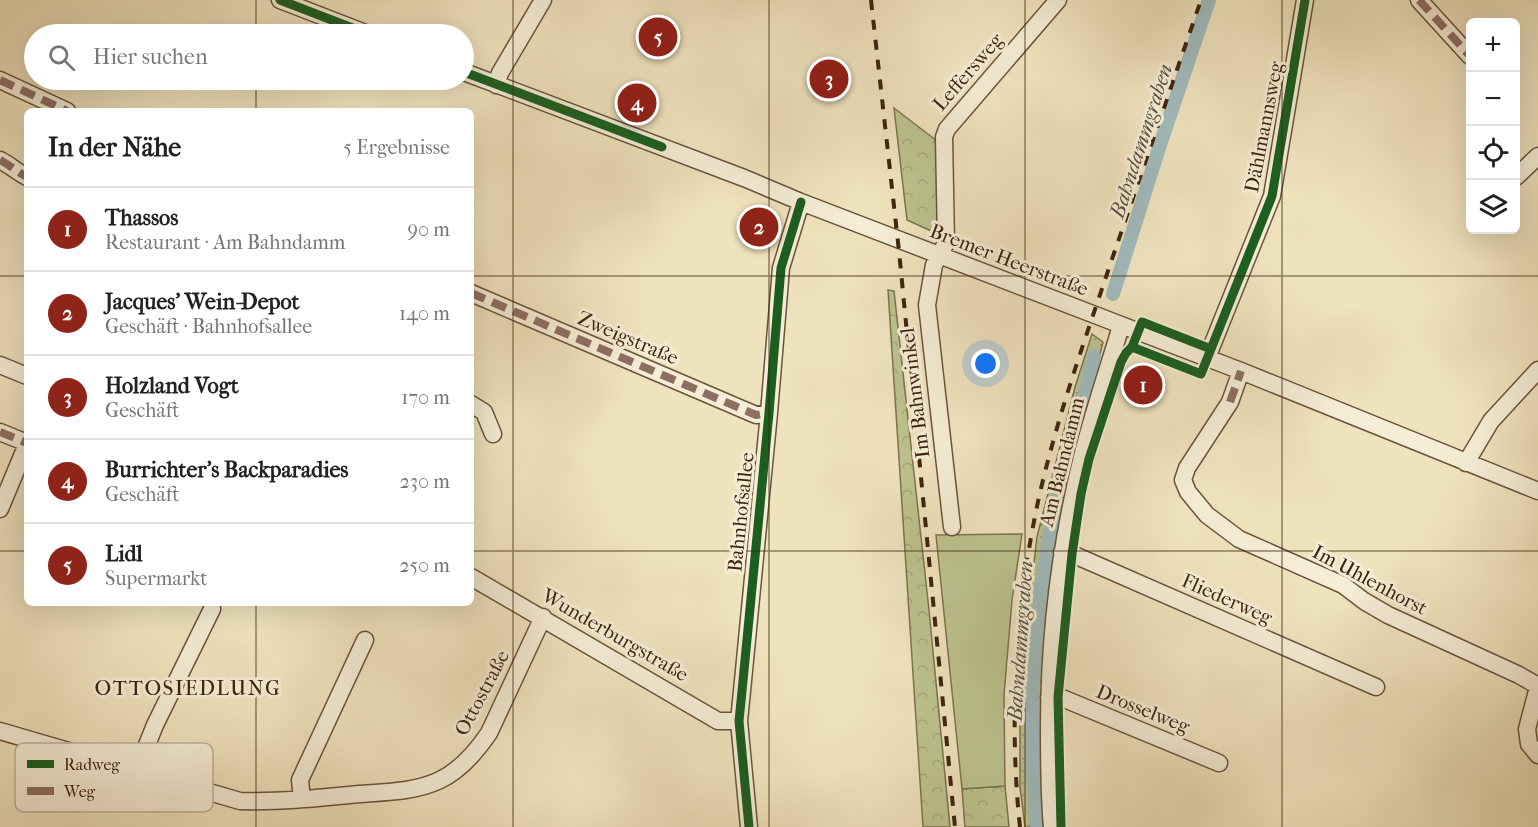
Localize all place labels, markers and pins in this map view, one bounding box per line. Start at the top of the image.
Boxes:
pin: 5 [638,15,678,60]
pin: 3 [810,56,848,101]
pin: 4 [618,80,656,126]
pin: 2 [740,204,778,250]
pin: 1 [1124,362,1162,408]

